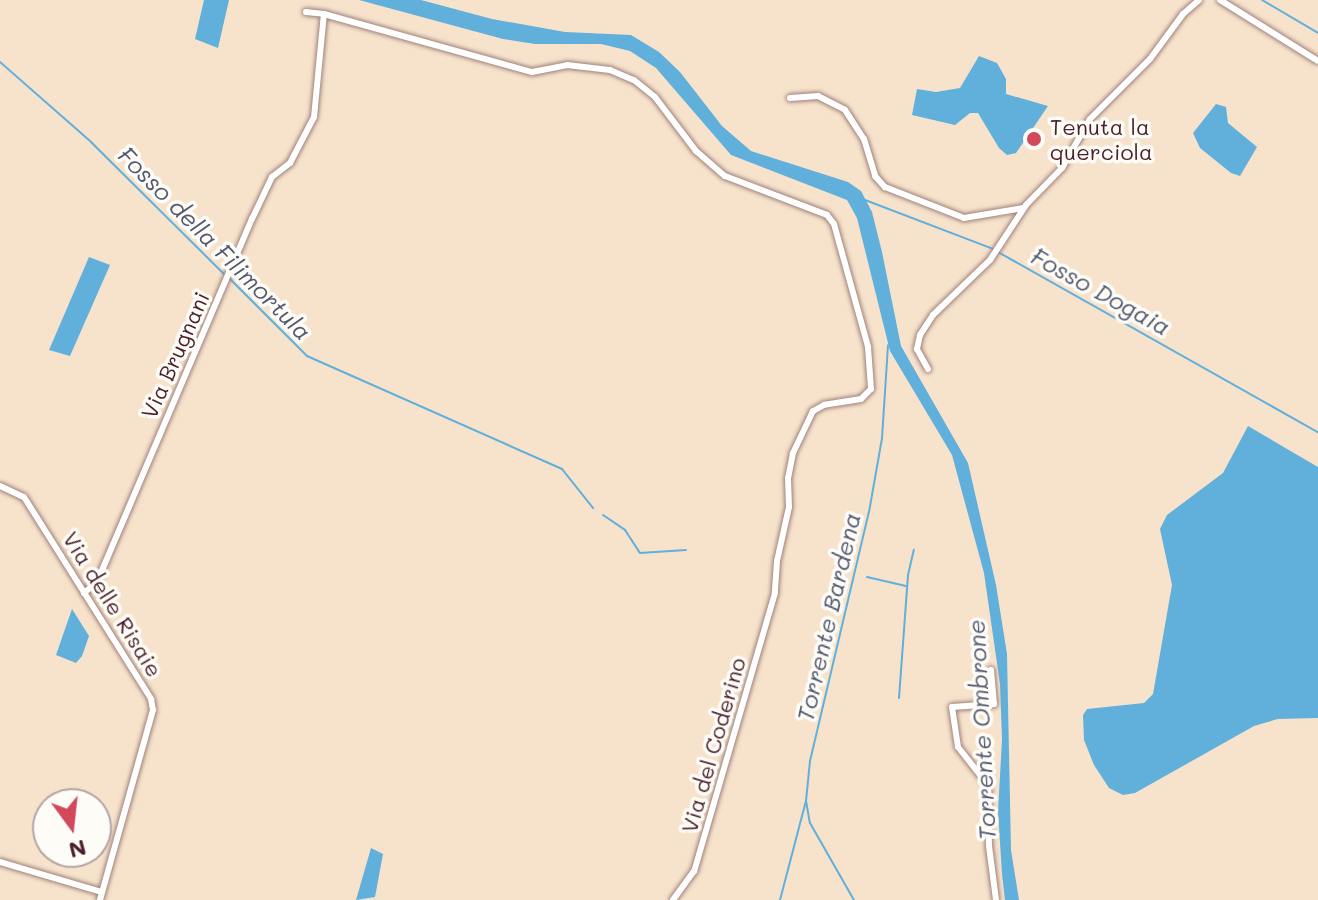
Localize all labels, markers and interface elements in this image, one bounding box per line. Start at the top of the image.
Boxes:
place label: Tenuta la querciola [1050,113,1153,164]
marker: Tenuta la querciola [1025,130,1043,148]
water label: Fosso della Filimortula [112,140,318,346]
water label: Fosso Dogaia [1026,241,1176,341]
street label: Via Brugnani [135,288,215,422]
water label: Torrente Bardena [790,510,866,724]
street label: Via delle Risaie [58,526,168,682]
water label: Torrente Ombrone [961,619,1001,841]
street label: Via del Coderino [675,654,751,836]
north arrow [32,788,112,868]
text: N [66,834,90,866]

